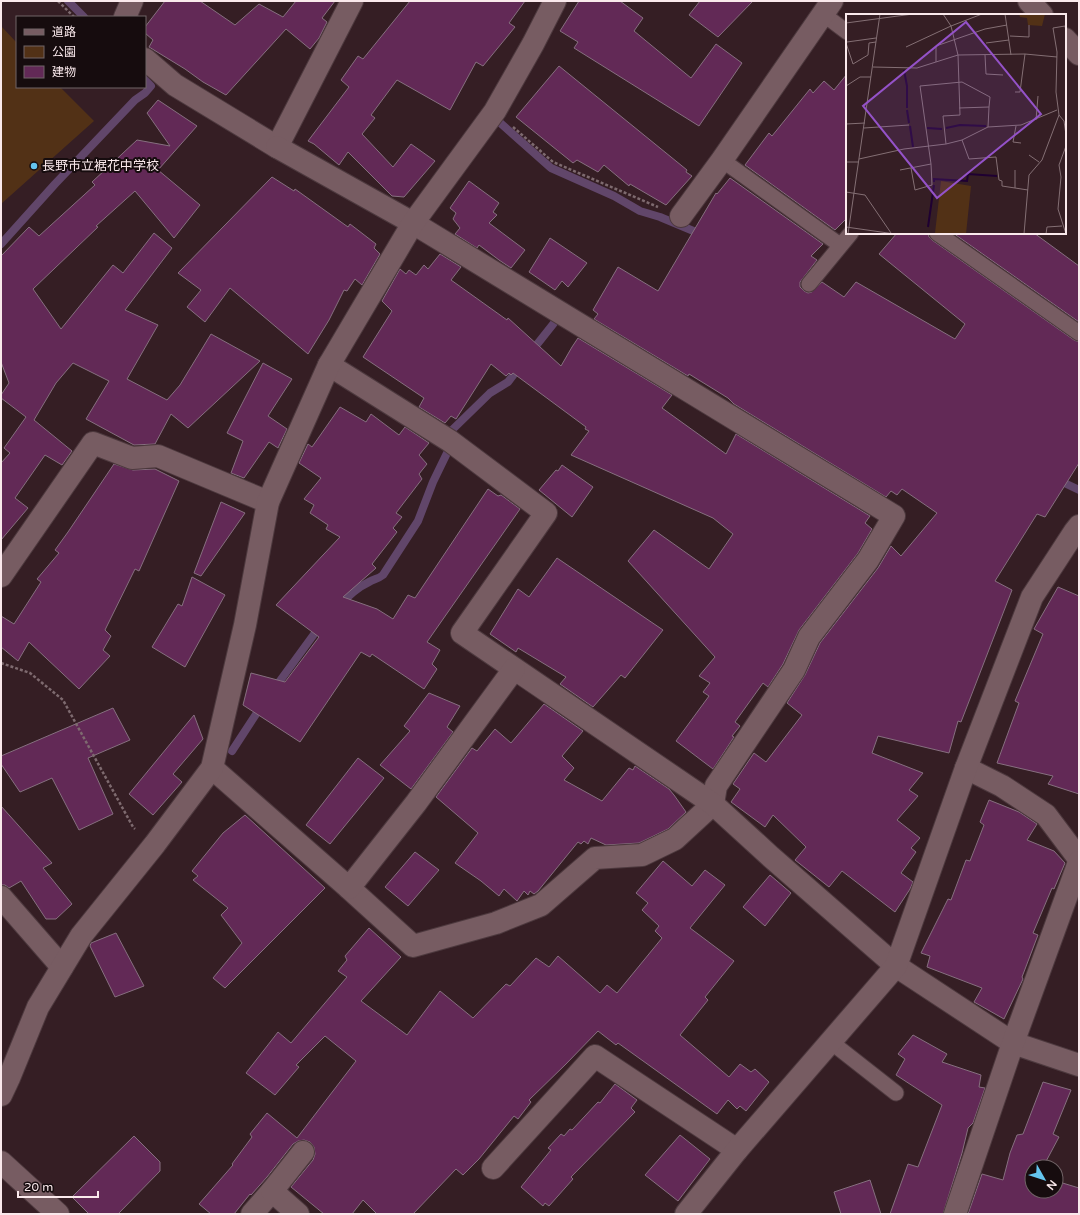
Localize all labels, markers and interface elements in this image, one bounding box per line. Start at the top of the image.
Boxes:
inset map [846,14,1066,234]
legend [16,16,146,88]
text: 道路 [52,25,76,39]
text: 公園 [52,45,76,59]
text: 建物 [52,65,76,79]
place label: 長野市立裾花中学校 [42,158,159,174]
marker: 長野市立裾花中学校 [29,161,39,171]
north arrow [1024,1159,1064,1199]
scale bar [18,1173,98,1199]
text: N [1044,1177,1059,1193]
text: 20 m [24,1180,53,1194]

